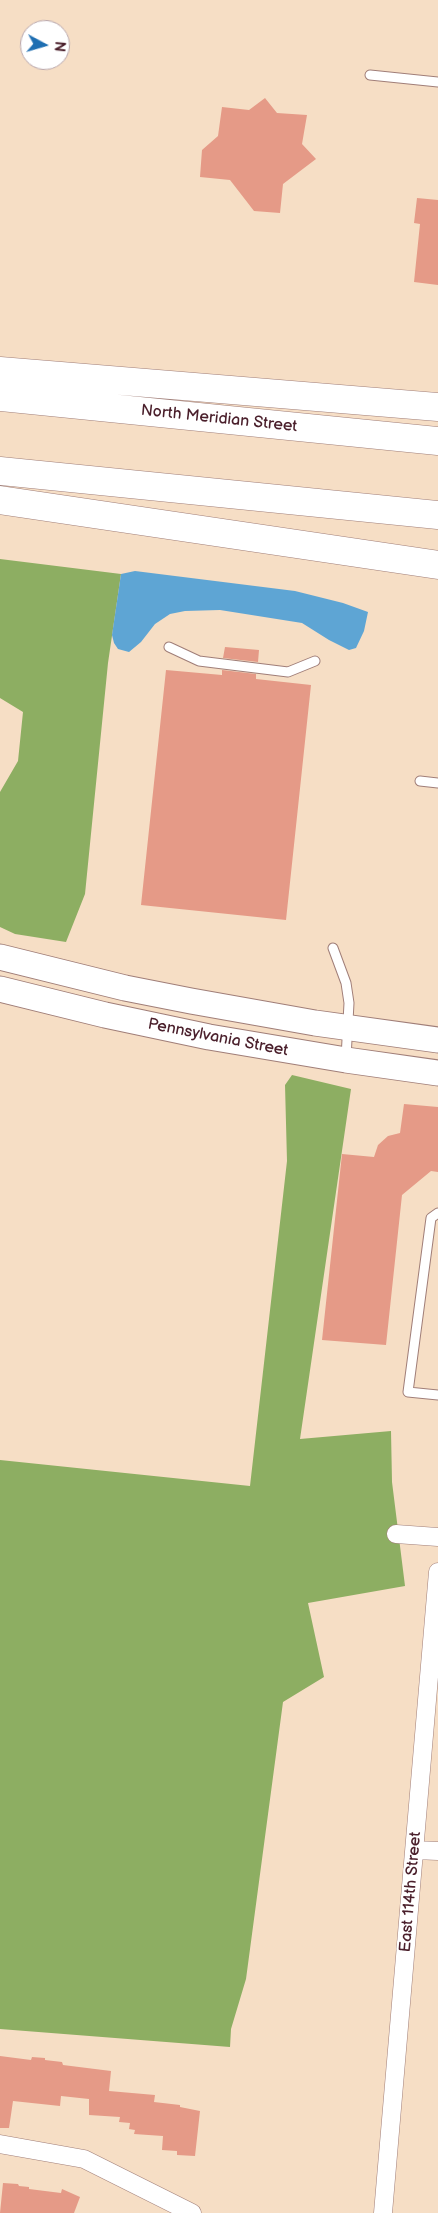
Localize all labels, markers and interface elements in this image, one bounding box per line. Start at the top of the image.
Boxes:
north arrow [20,20,70,70]
text: N [50,40,68,53]
street label: North Meridian Street [140,401,298,437]
street label: Pennsylvania Street [146,1015,290,1061]
street label: East 114th Street [396,1831,426,1953]

